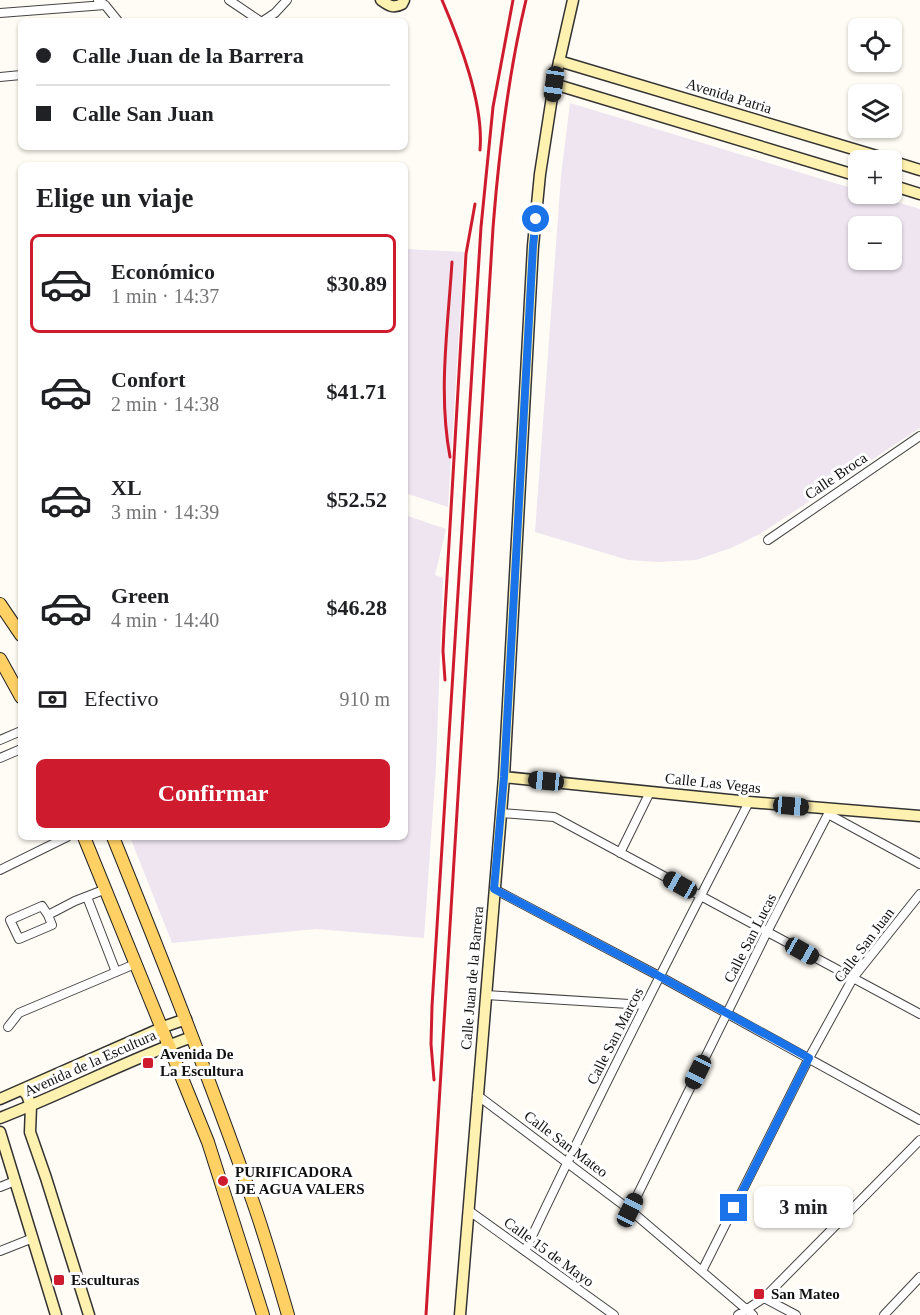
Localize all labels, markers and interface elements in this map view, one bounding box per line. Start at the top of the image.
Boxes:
map controls [848,18,902,270]
button: locate [848,18,902,72]
text: Calle Juan de la Barrera [72,43,304,68]
car [543,65,565,103]
street label: Avenida Patria [684,75,774,117]
button: layers [848,84,902,138]
text: Calle San Juan [72,101,214,126]
button: + [848,150,902,204]
text: Elige un viaje [36,183,194,213]
route start [522,205,549,232]
button: − [848,216,902,270]
icon: car [39,257,93,311]
text: Económico [111,259,215,284]
text: $30.89 [327,271,387,296]
text: 1 min · 14:37 [111,285,219,307]
icon: car [39,365,93,419]
text: Confort [111,367,186,392]
text: $41.71 [327,379,387,404]
text: 2 min · 14:38 [111,393,219,415]
street label: Calle Broca [802,449,870,503]
icon: car [39,473,93,527]
text: XL [111,475,142,500]
text: $52.52 [327,487,387,512]
text: 3 min · 14:39 [111,501,219,523]
icon: car [39,581,93,635]
text: Green [111,583,169,608]
text: $46.28 [327,595,387,620]
text: 4 min · 14:40 [111,609,219,631]
icon: cash [36,683,69,716]
text: Efectivo [84,686,159,711]
text: 910 m [339,688,390,710]
button: Confirmar [36,759,390,828]
car [527,770,565,792]
street label: Calle Las Vegas [664,770,762,796]
car [772,795,810,817]
car [660,868,700,902]
street label: Calle San Lucas [721,891,779,985]
street label: Calle San Juan [831,904,898,985]
street label: Calle Juan de la Barrera [458,905,486,1050]
car [782,934,822,968]
street label: Calle San Marcos [584,985,646,1087]
street label: Avenida de la Escultura [22,1027,159,1099]
place label: Avenida De La Escultura [160,1046,244,1079]
car [682,1052,714,1092]
marker: Avenida De La Escultura [141,1056,155,1070]
street label: Calle San Mateo [521,1108,611,1180]
place label: PURIFICADORA DE AGUA VALERS [235,1164,365,1197]
marker: PURIFICADORA DE AGUA VALERS [216,1174,230,1188]
callout: 3 min [755,1187,854,1229]
car [614,1190,646,1230]
route end [720,1194,747,1221]
text: 3 min [779,1196,828,1218]
street label: Calle 15 de Mayo [501,1214,597,1290]
place label: Esculturas [71,1272,140,1288]
marker: Esculturas [52,1273,66,1287]
place label: San Mateo [771,1286,840,1302]
marker: San Mateo [752,1287,766,1301]

